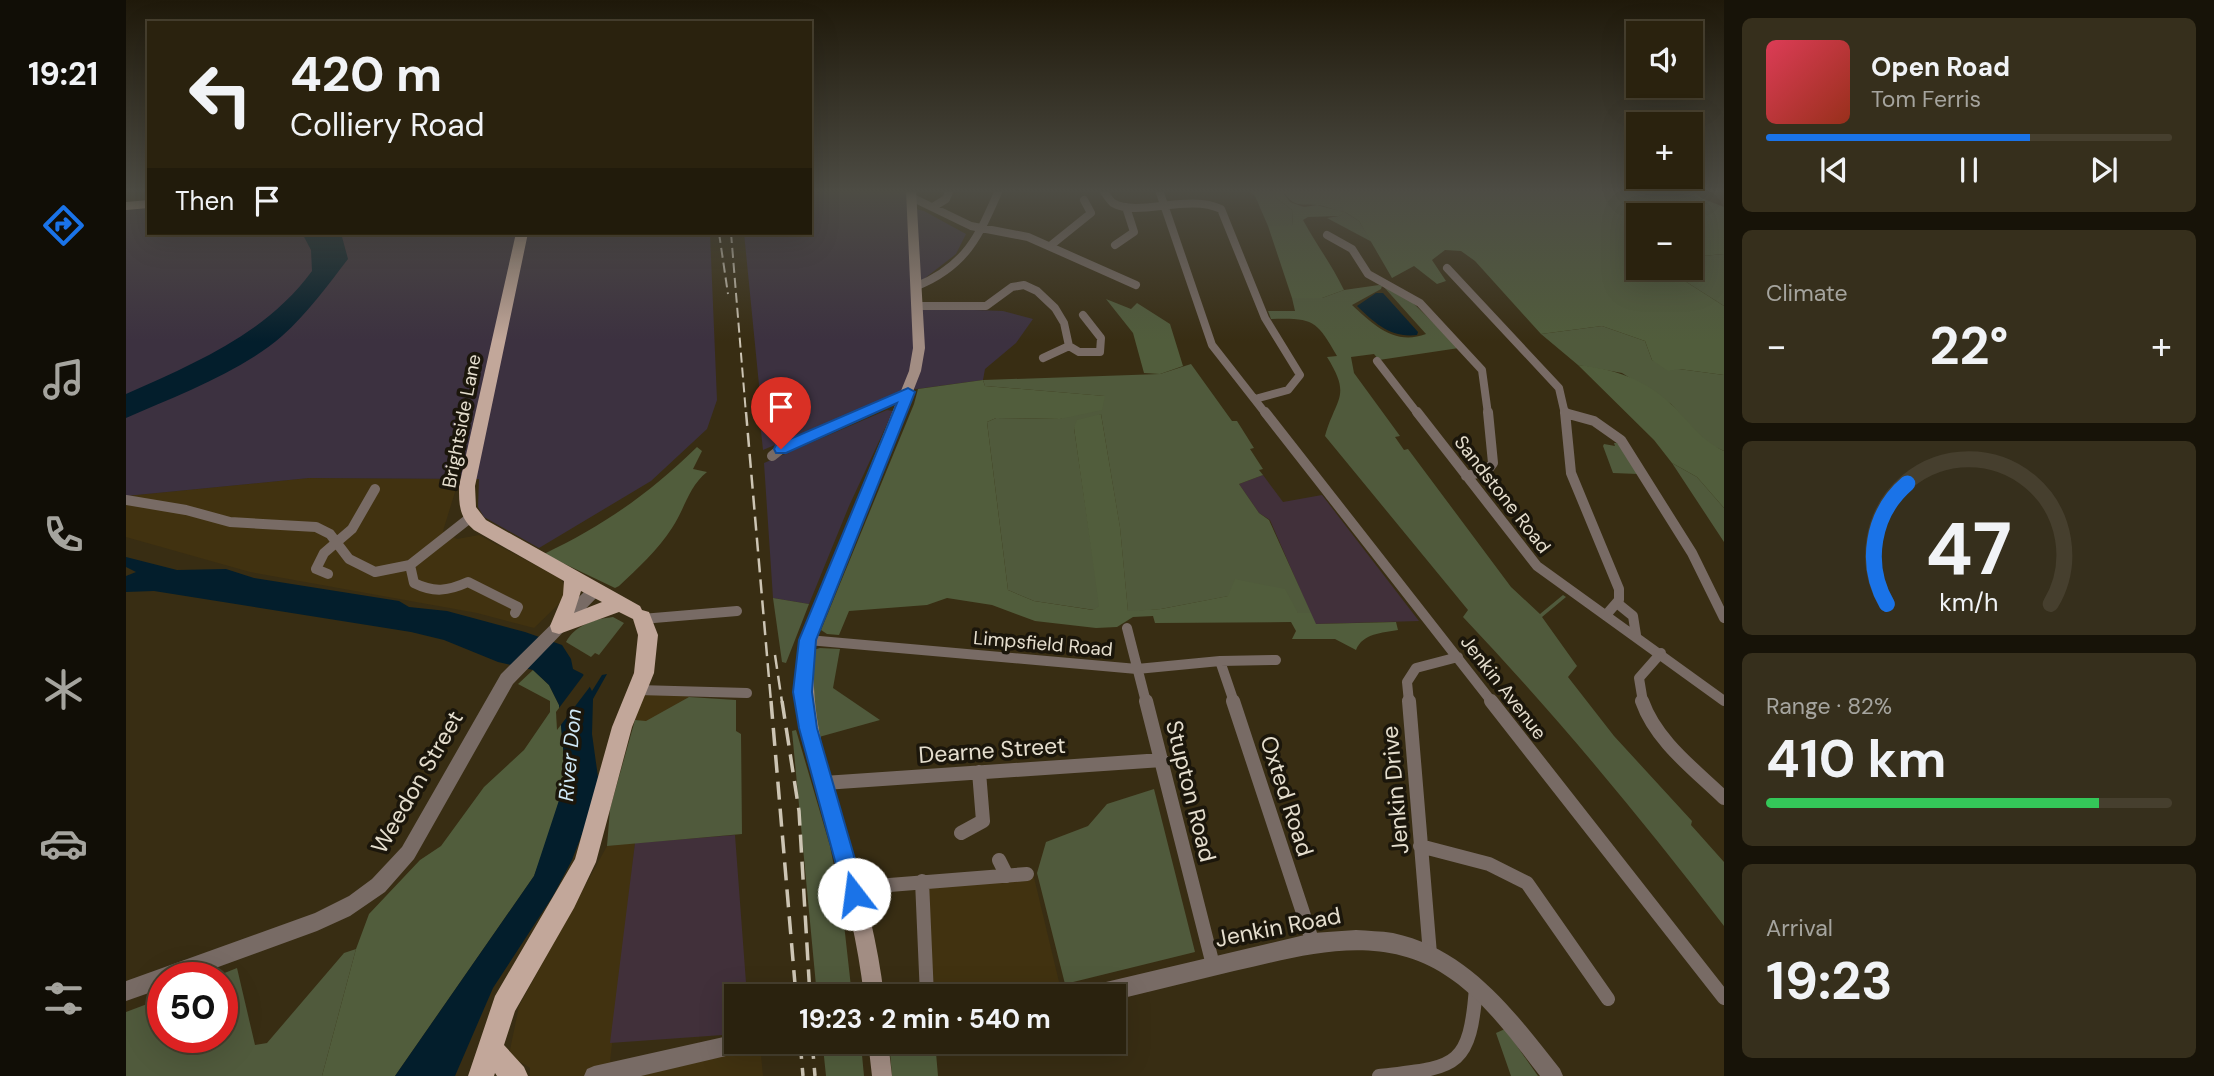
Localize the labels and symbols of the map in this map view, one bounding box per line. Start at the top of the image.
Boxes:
street label: Brightside Lane [436,352,487,490]
pin [751,377,811,449]
street label: Sandstone Road [1449,430,1556,558]
street label: Limpsfield Road [972,625,1114,662]
street label: Jenkin Avenue [1455,630,1552,745]
street label: Weedon Street [364,705,470,859]
water label: River Don [552,707,588,803]
street label: Stupton Road [1159,717,1223,865]
street label: Jenkin Drive [1374,725,1416,855]
street label: Dearne Street [917,730,1067,770]
street label: Oxted Road [1253,732,1321,860]
position arrow [817,857,891,931]
street label: Jenkin Road [1212,900,1344,954]
speed limit sign: 50 [147,962,238,1053]

